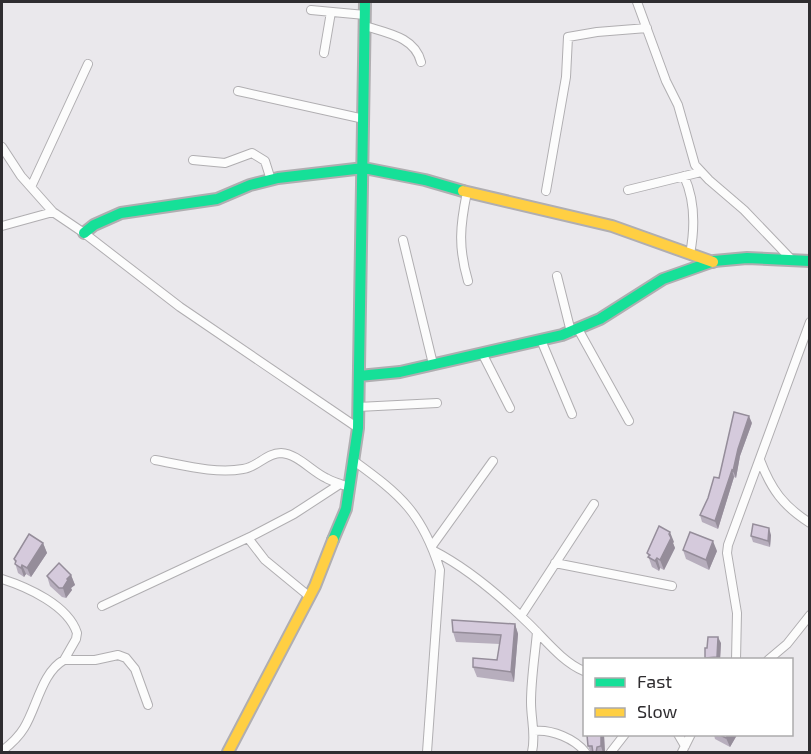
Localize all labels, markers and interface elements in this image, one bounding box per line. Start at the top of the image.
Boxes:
legend [583,658,793,736]
text: Fast [637,670,672,692]
text: Slow [637,700,678,722]

